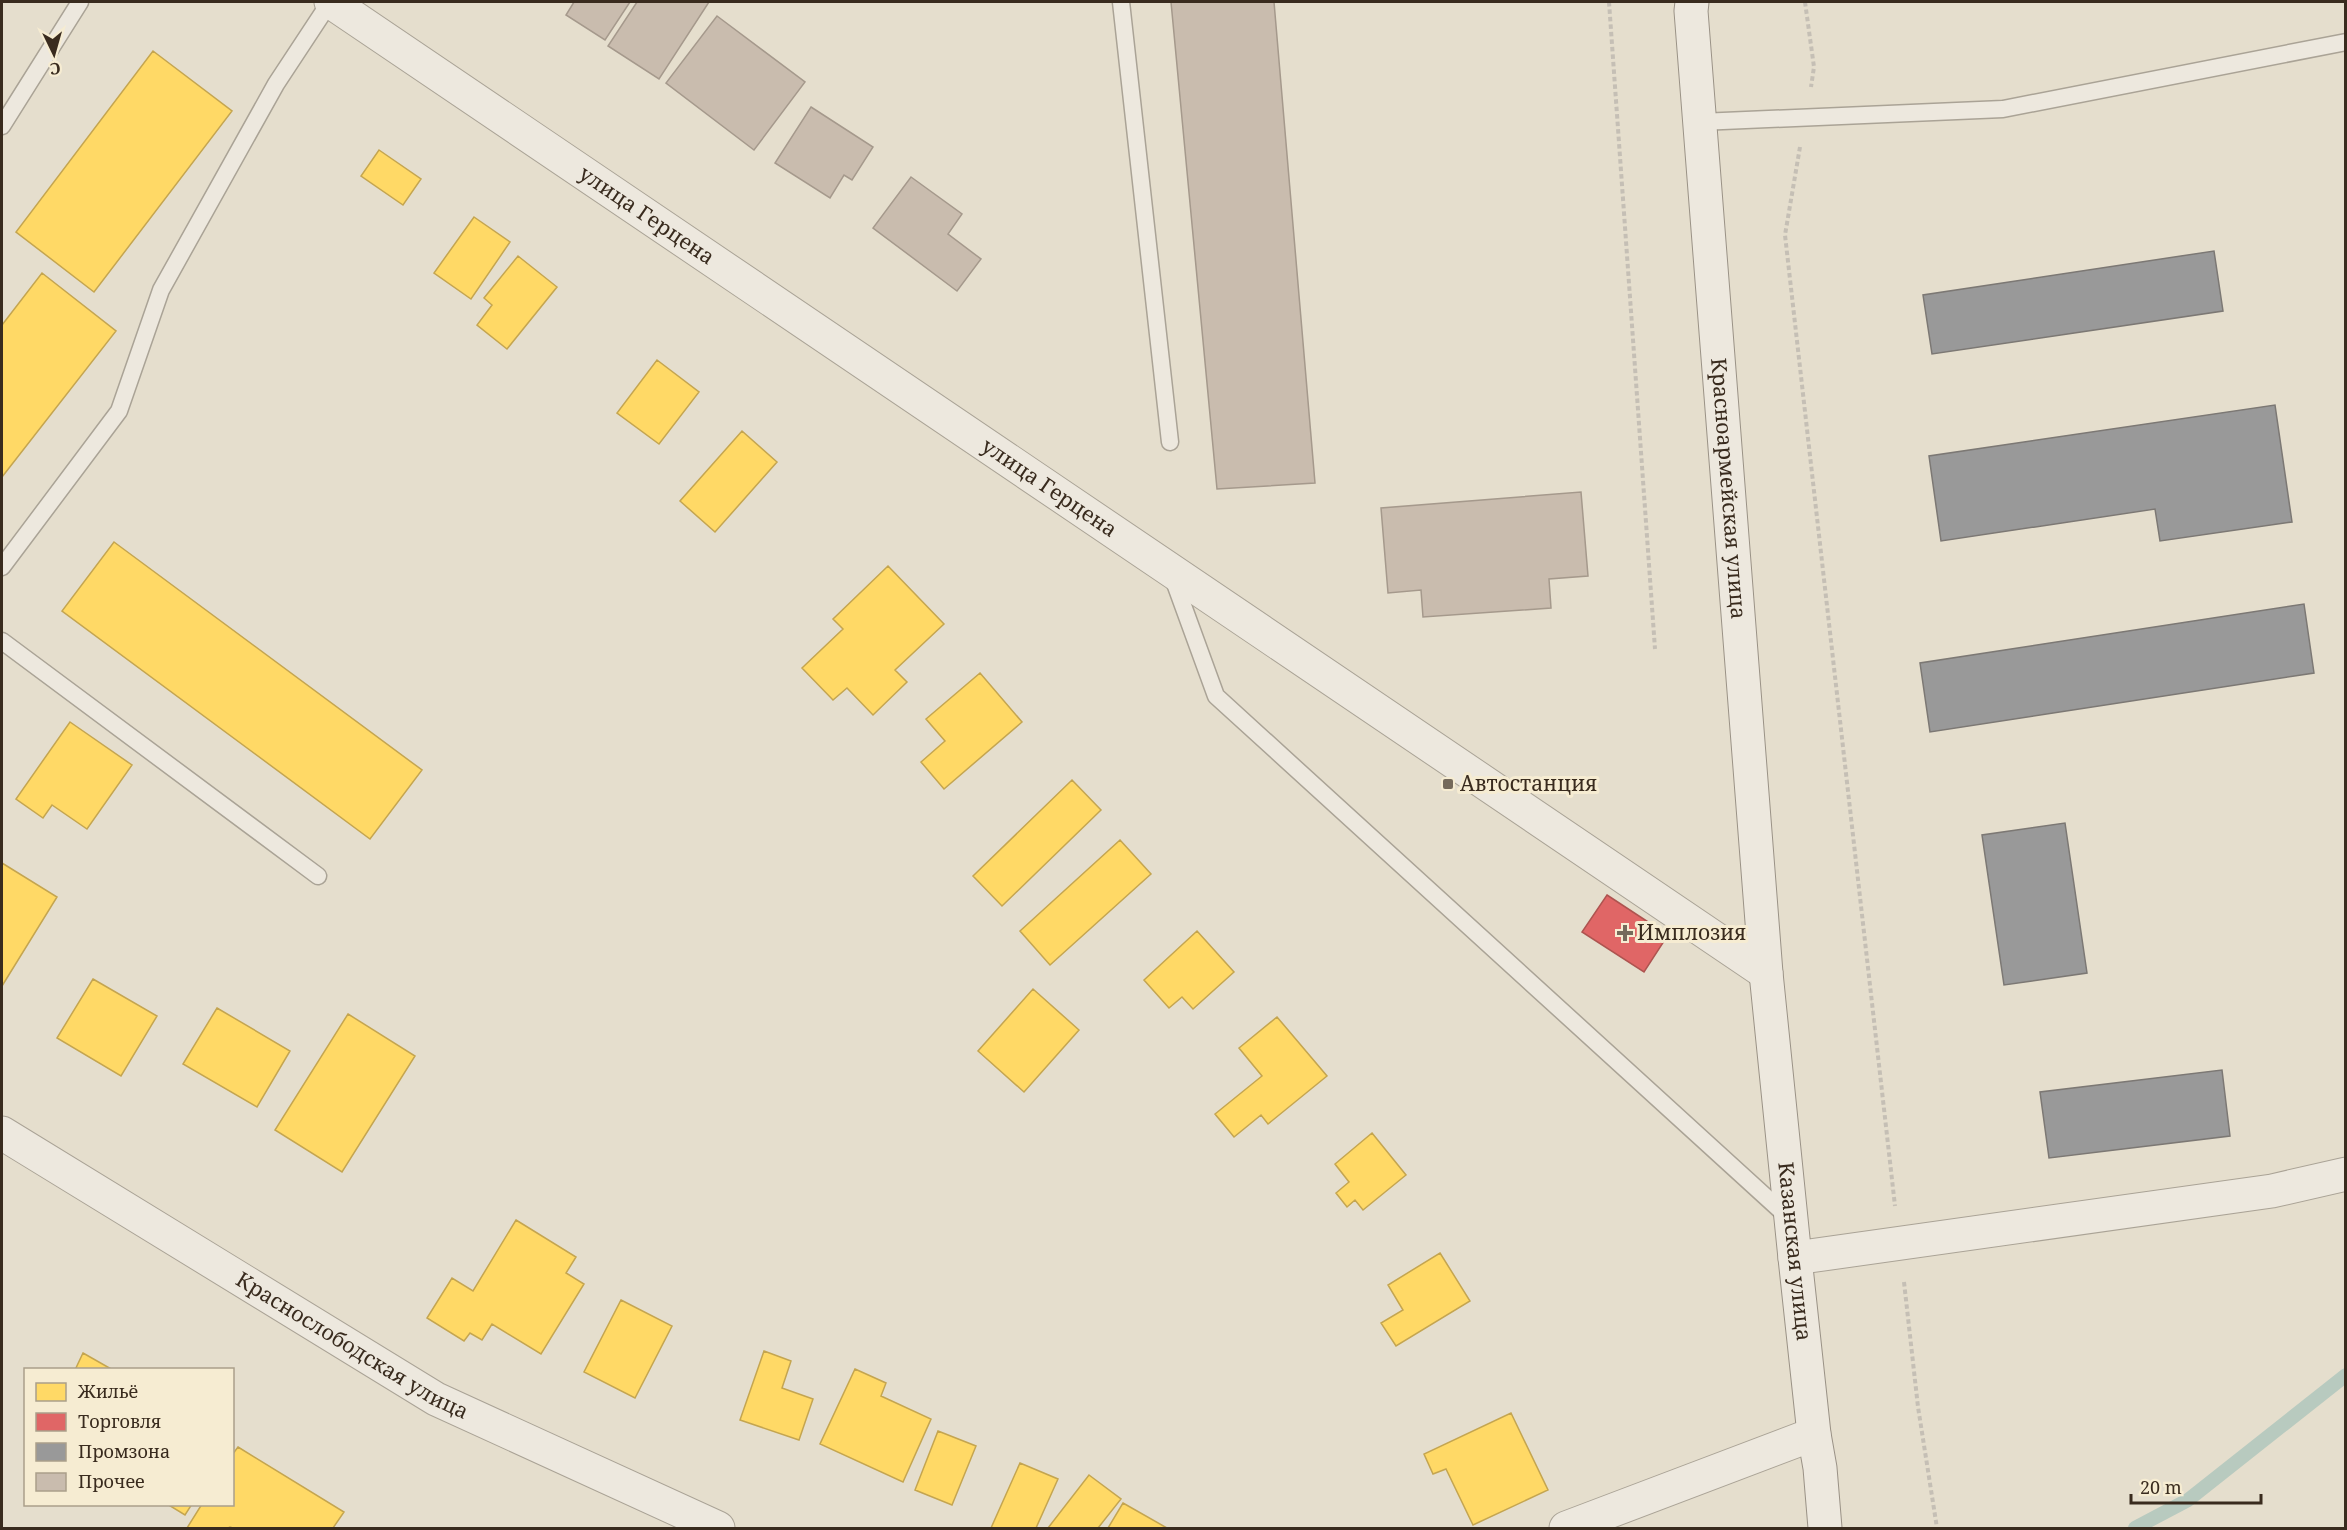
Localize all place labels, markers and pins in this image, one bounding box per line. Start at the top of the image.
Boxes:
place label: Автостанция [1460,769,1597,797]
marker: Автостанция [1441,777,1455,791]
place label: Имплозия [1637,918,1746,946]
marker: Имплозия [1618,926,1632,940]

